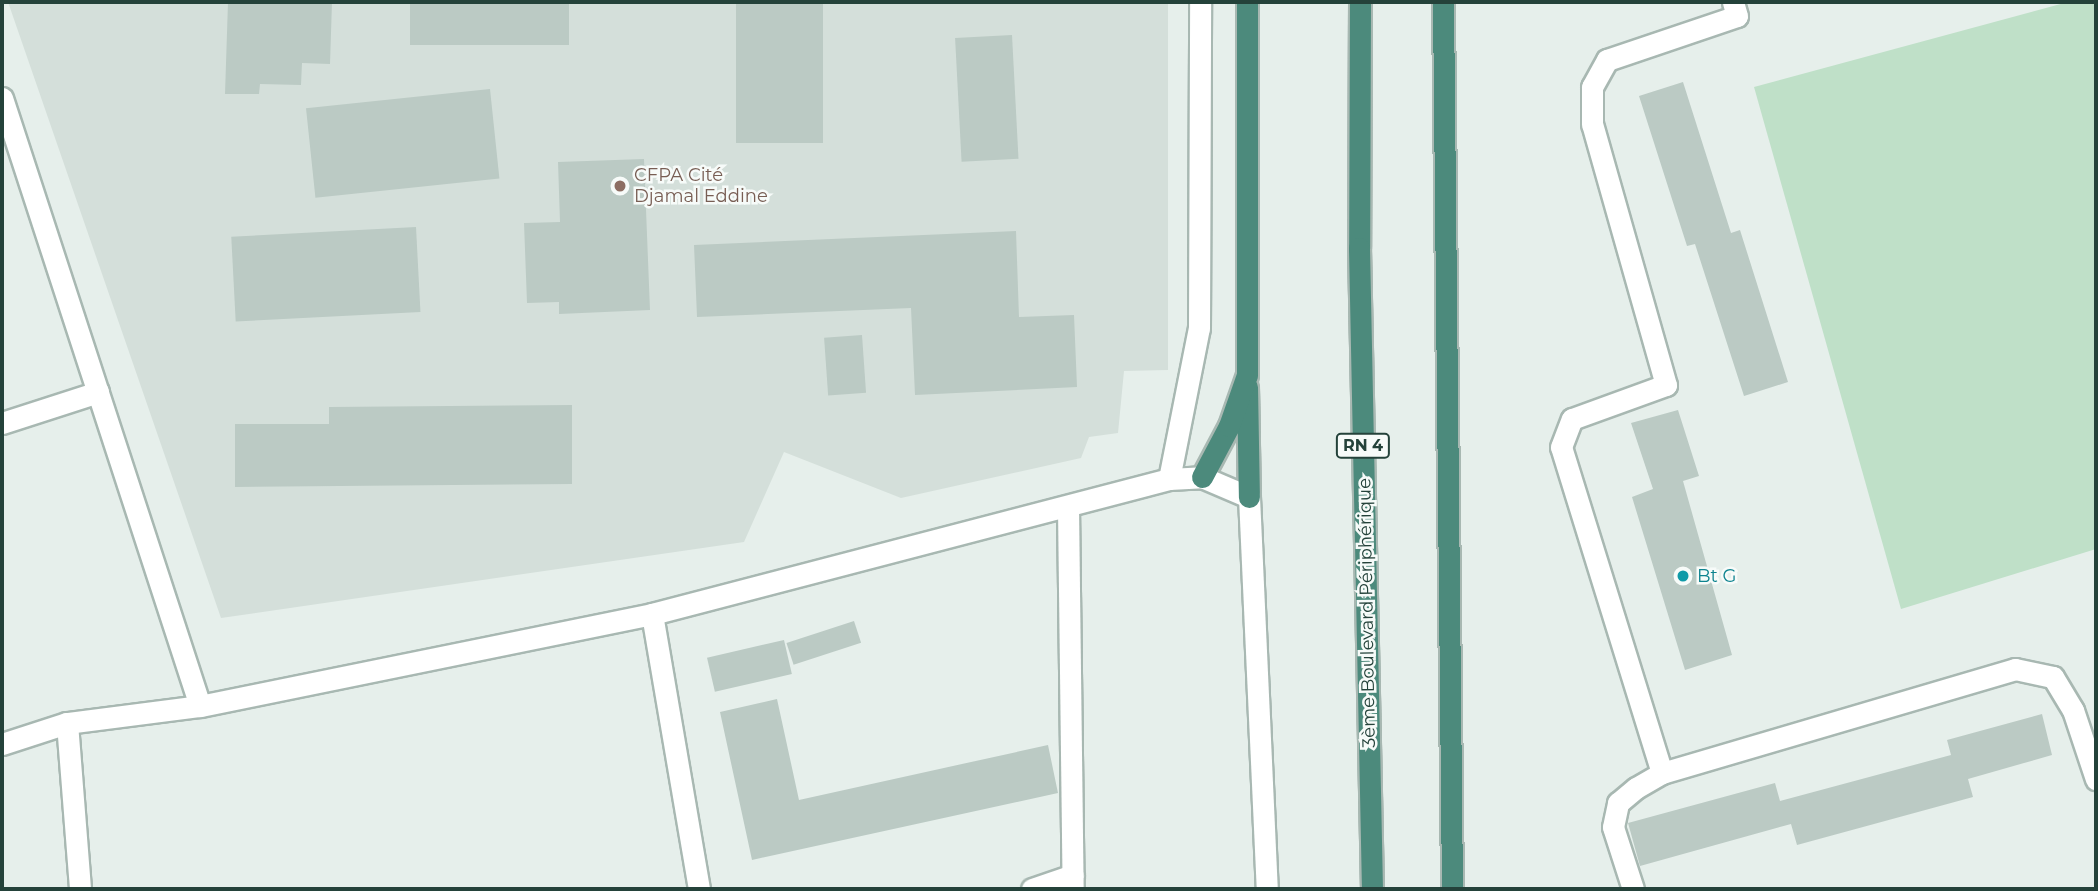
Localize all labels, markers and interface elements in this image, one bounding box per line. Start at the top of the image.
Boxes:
place label: CFPA Cité Djamal Eddine [634,165,768,208]
marker: CFPA Cité Djamal Eddine [612,178,628,194]
road number: RN 4 [1335,434,1391,458]
street label: 3ème Boulevard Périphérique [1354,478,1380,748]
place label: Bt G [1697,565,1737,587]
marker: Bt G [1675,568,1691,584]

